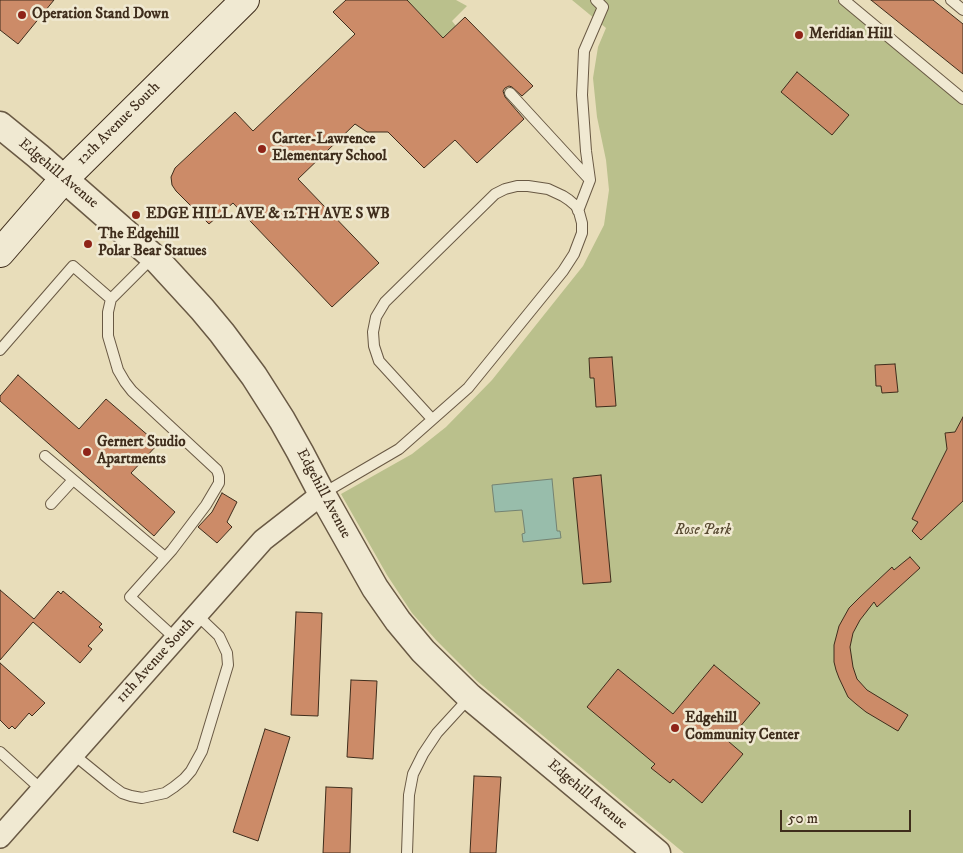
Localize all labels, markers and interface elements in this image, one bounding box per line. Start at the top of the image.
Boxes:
place label: Operation Stand Down [32,6,169,24]
marker: Operation Stand Down [16,9,28,21]
place label: Meridian Hill [809,26,892,44]
marker: Meridian Hill [793,29,805,41]
street label: 12th Avenue South [74,79,164,169]
place label: Carter-Lawrence Elementary School [272,131,387,166]
street label: Edgehill Avenue [14,135,102,213]
marker: Carter-Lawrence Elementary School [256,143,268,155]
place label: EDGE HILL AVE & 12TH AVE S WB [146,206,390,224]
marker: EDGE HILL AVE & 12TH AVE S WB [130,209,142,221]
place label: The Edgehill Polar Bear Statues [98,226,207,261]
marker: The Edgehill Polar Bear Statues [82,238,94,250]
place label: Gernert Studio Apartments [97,434,185,469]
marker: Gernert Studio Apartments [81,446,93,458]
street label: Edgehill Avenue [292,446,354,542]
park label: Rose Park [675,522,731,540]
street label: 11th Avenue South [113,615,199,707]
place label: Edgehill Community Center [685,710,799,745]
marker: Edgehill Community Center [669,722,681,734]
street label: Edgehill Avenue [543,756,631,834]
scale bar [783,800,914,832]
text: 50 m [788,809,818,828]

